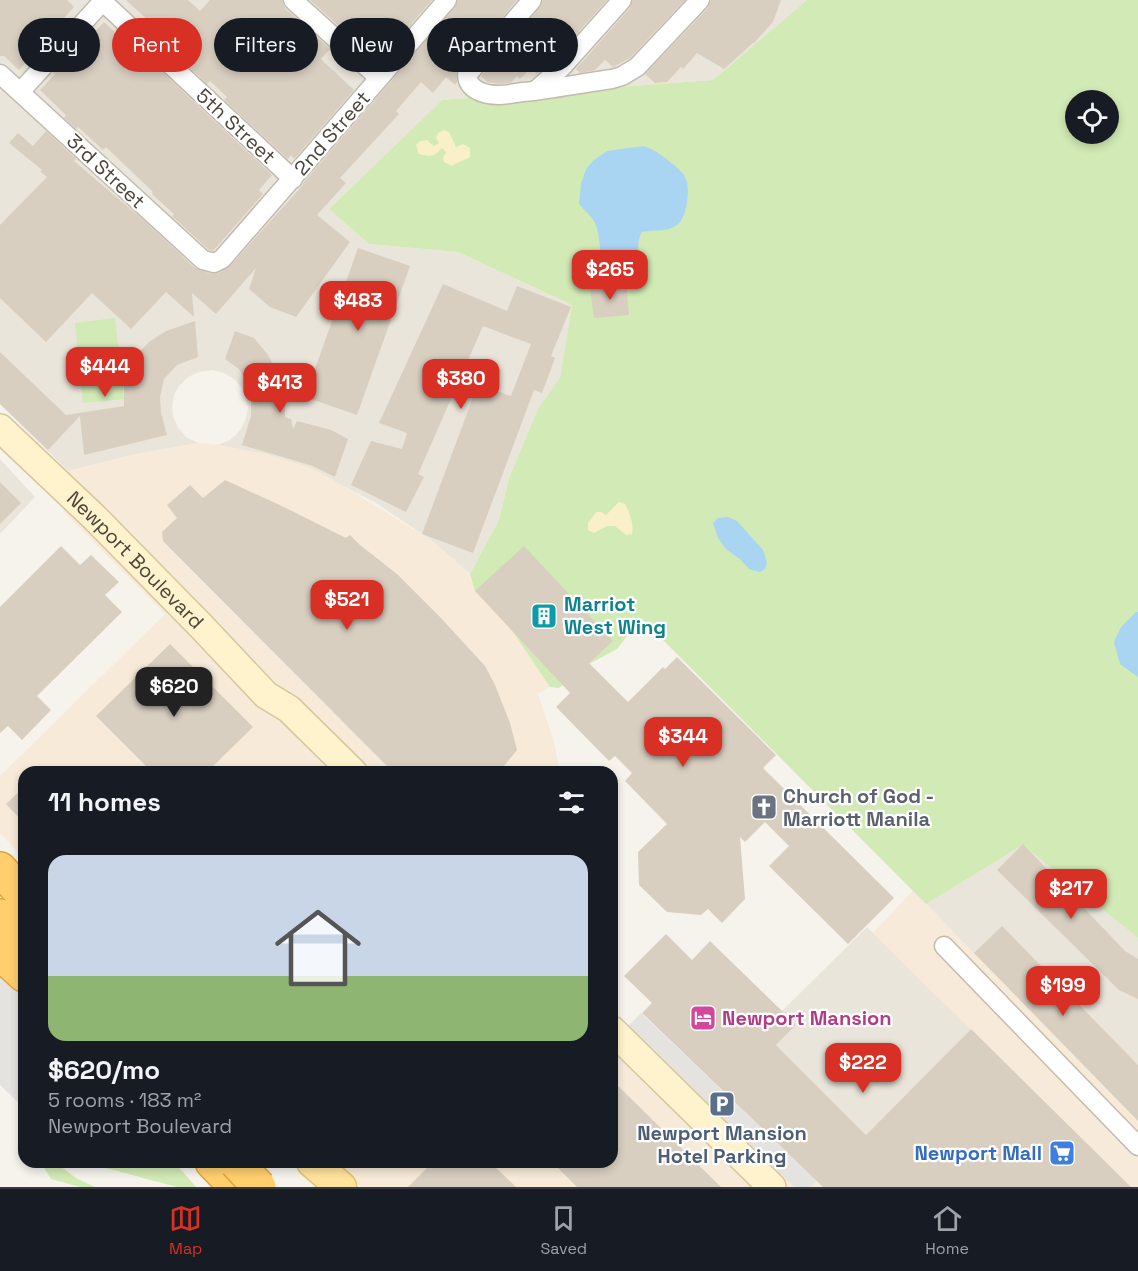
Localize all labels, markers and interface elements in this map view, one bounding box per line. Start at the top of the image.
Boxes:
chip: Buy [18,18,100,72]
chip: Rent [112,18,202,72]
chip: Filters [214,18,318,72]
chip: New [330,18,415,72]
chip: Apartment [427,18,578,72]
street label: 5th Street [191,82,281,170]
street label: 2nd Street [288,85,376,181]
map controls [1065,90,1119,144]
button: locate [1065,90,1119,144]
street label: 3rd Street [61,128,151,214]
pin: $265 [574,250,646,301]
text: $265 [586,256,634,282]
pin: $483 [322,281,394,332]
text: $483 [334,287,383,313]
pin: $444 [69,347,141,398]
text: $444 [80,353,130,379]
pin: $380 [425,359,497,410]
pin: $413 [244,363,316,414]
text: $380 [436,365,486,391]
text: $413 [257,369,303,395]
street label: Newport Boulevard [61,485,210,634]
pin: $521 [311,580,383,631]
text: $521 [325,586,369,612]
place label: Marriot West Wing [564,591,666,640]
building icon: Marriot West Wing [529,601,559,631]
pin: $620 [138,667,210,718]
text: $620 [149,673,199,699]
pin: $344 [647,717,719,768]
text: $344 [658,723,708,749]
place label: Church of God - Marriott Manila [783,783,934,832]
text: 11 homes [48,785,161,819]
icon: filters [555,786,588,819]
church icon: Church of God - Marriott Manila [749,792,779,822]
pin: $217 [1035,869,1107,920]
text: $217 [1049,875,1093,901]
icon: home [264,894,372,1002]
pin: $199 [1027,966,1099,1017]
text: $199 [1040,972,1086,998]
hotel icon: Newport Mansion [688,1003,718,1033]
place label: Newport Mansion [722,1005,892,1031]
pin: $222 [827,1043,899,1094]
text: $222 [839,1049,887,1075]
text: $620/mo [48,1053,160,1087]
text: 5 rooms · 183 m² [48,1087,201,1113]
parking icon: Newport Mansion Hotel Parking [707,1089,737,1119]
text: Newport Boulevard [48,1113,232,1139]
place label: Newport Mansion Hotel Parking [637,1120,807,1169]
supermarket icon: Newport Mall [1047,1138,1077,1168]
place label: Newport Mall [914,1140,1042,1166]
tab: Map [169,1202,202,1259]
tab: Saved [541,1202,587,1259]
tab: Home [925,1202,969,1259]

